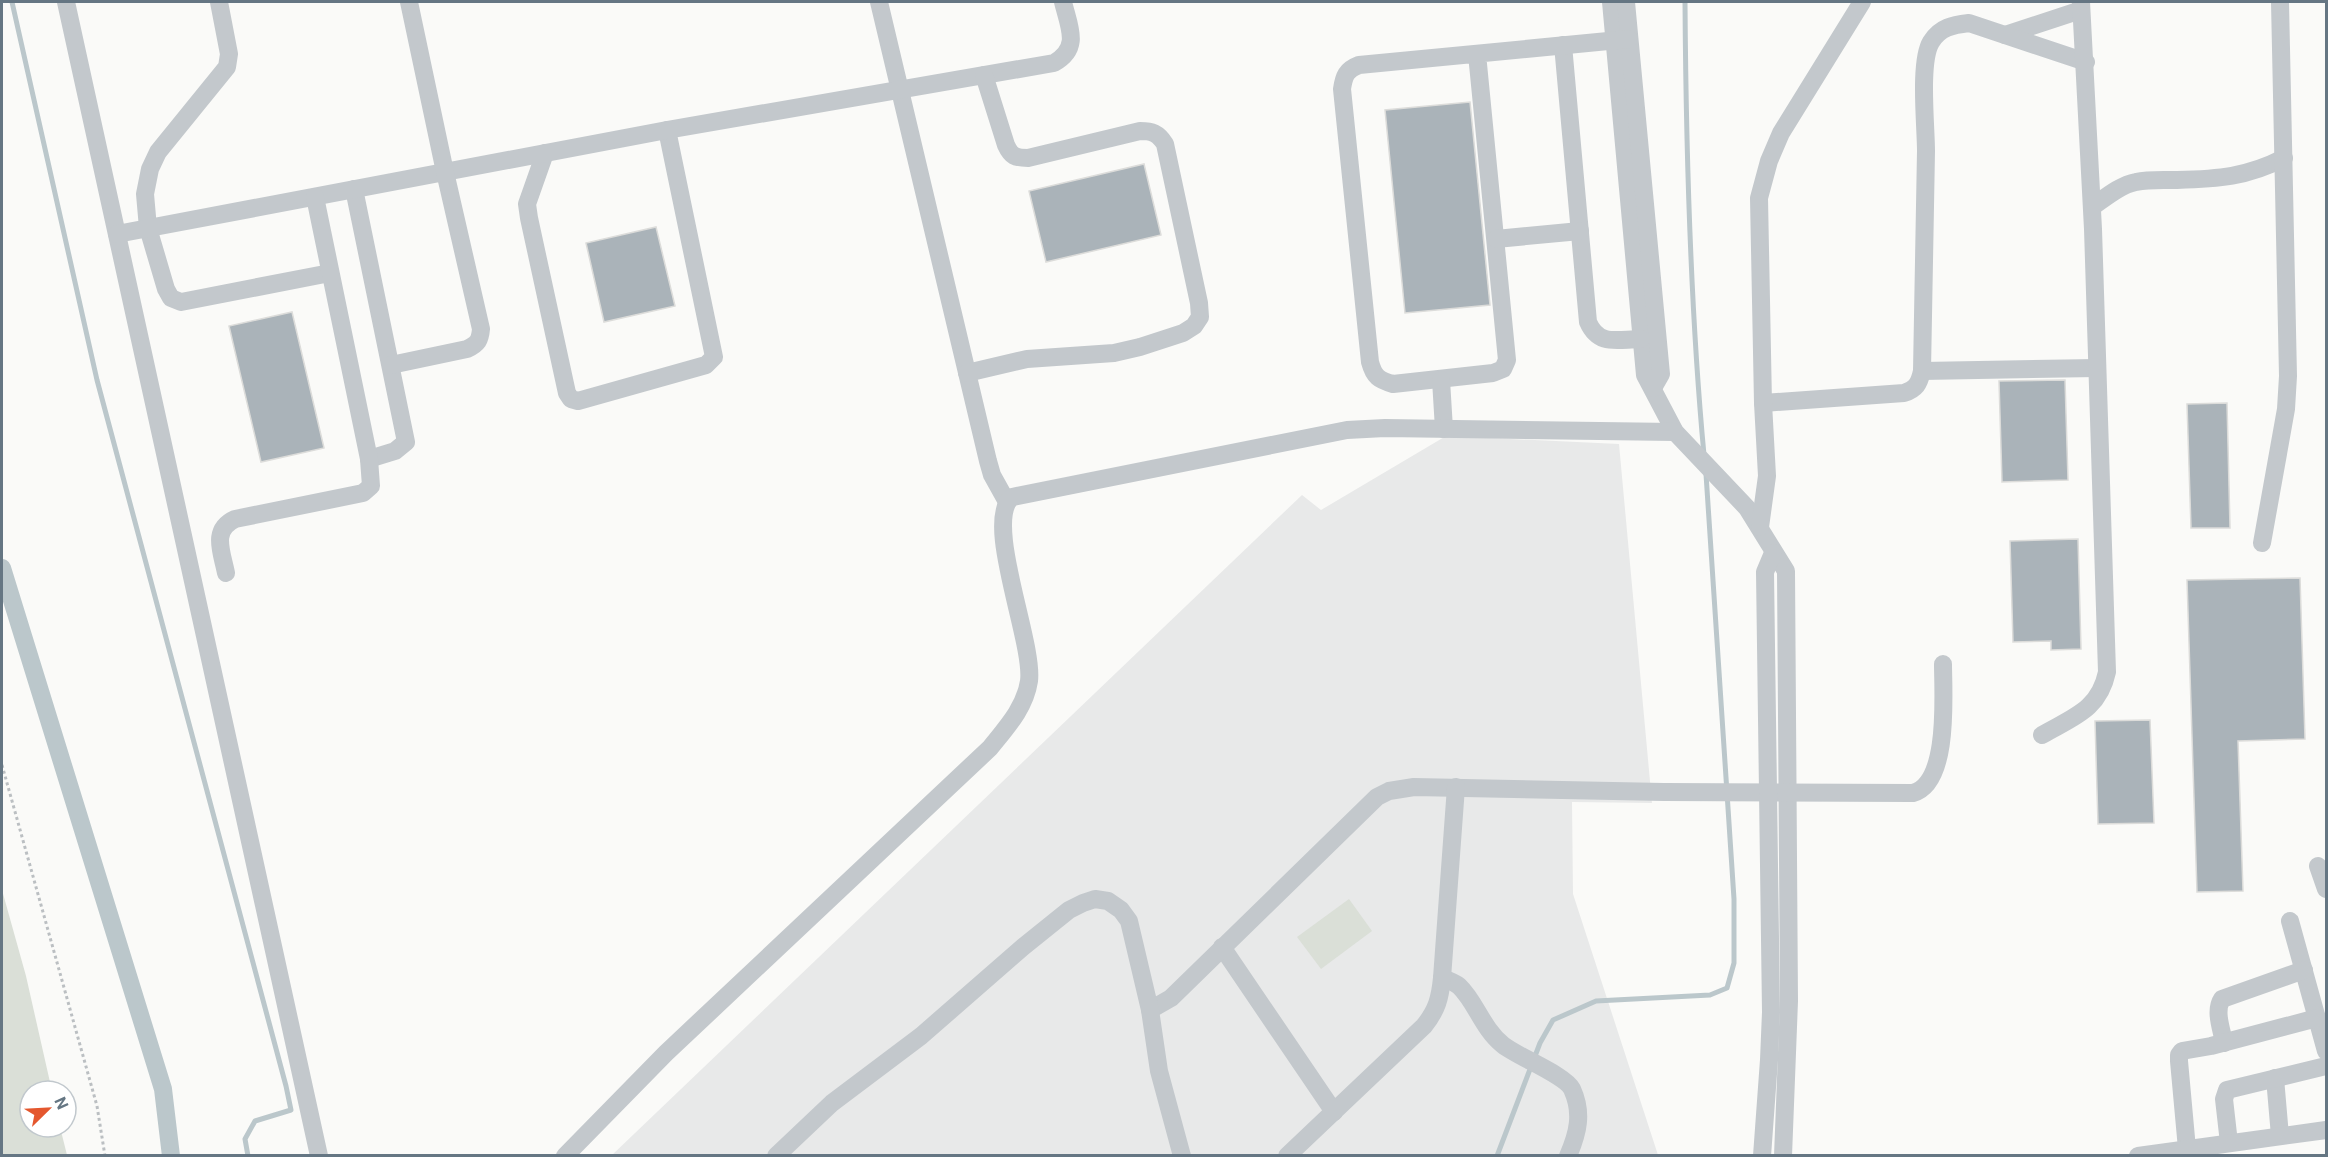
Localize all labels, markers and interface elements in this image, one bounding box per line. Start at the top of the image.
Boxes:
north arrow [18,1079,78,1139]
text: N [50,1094,72,1112]

